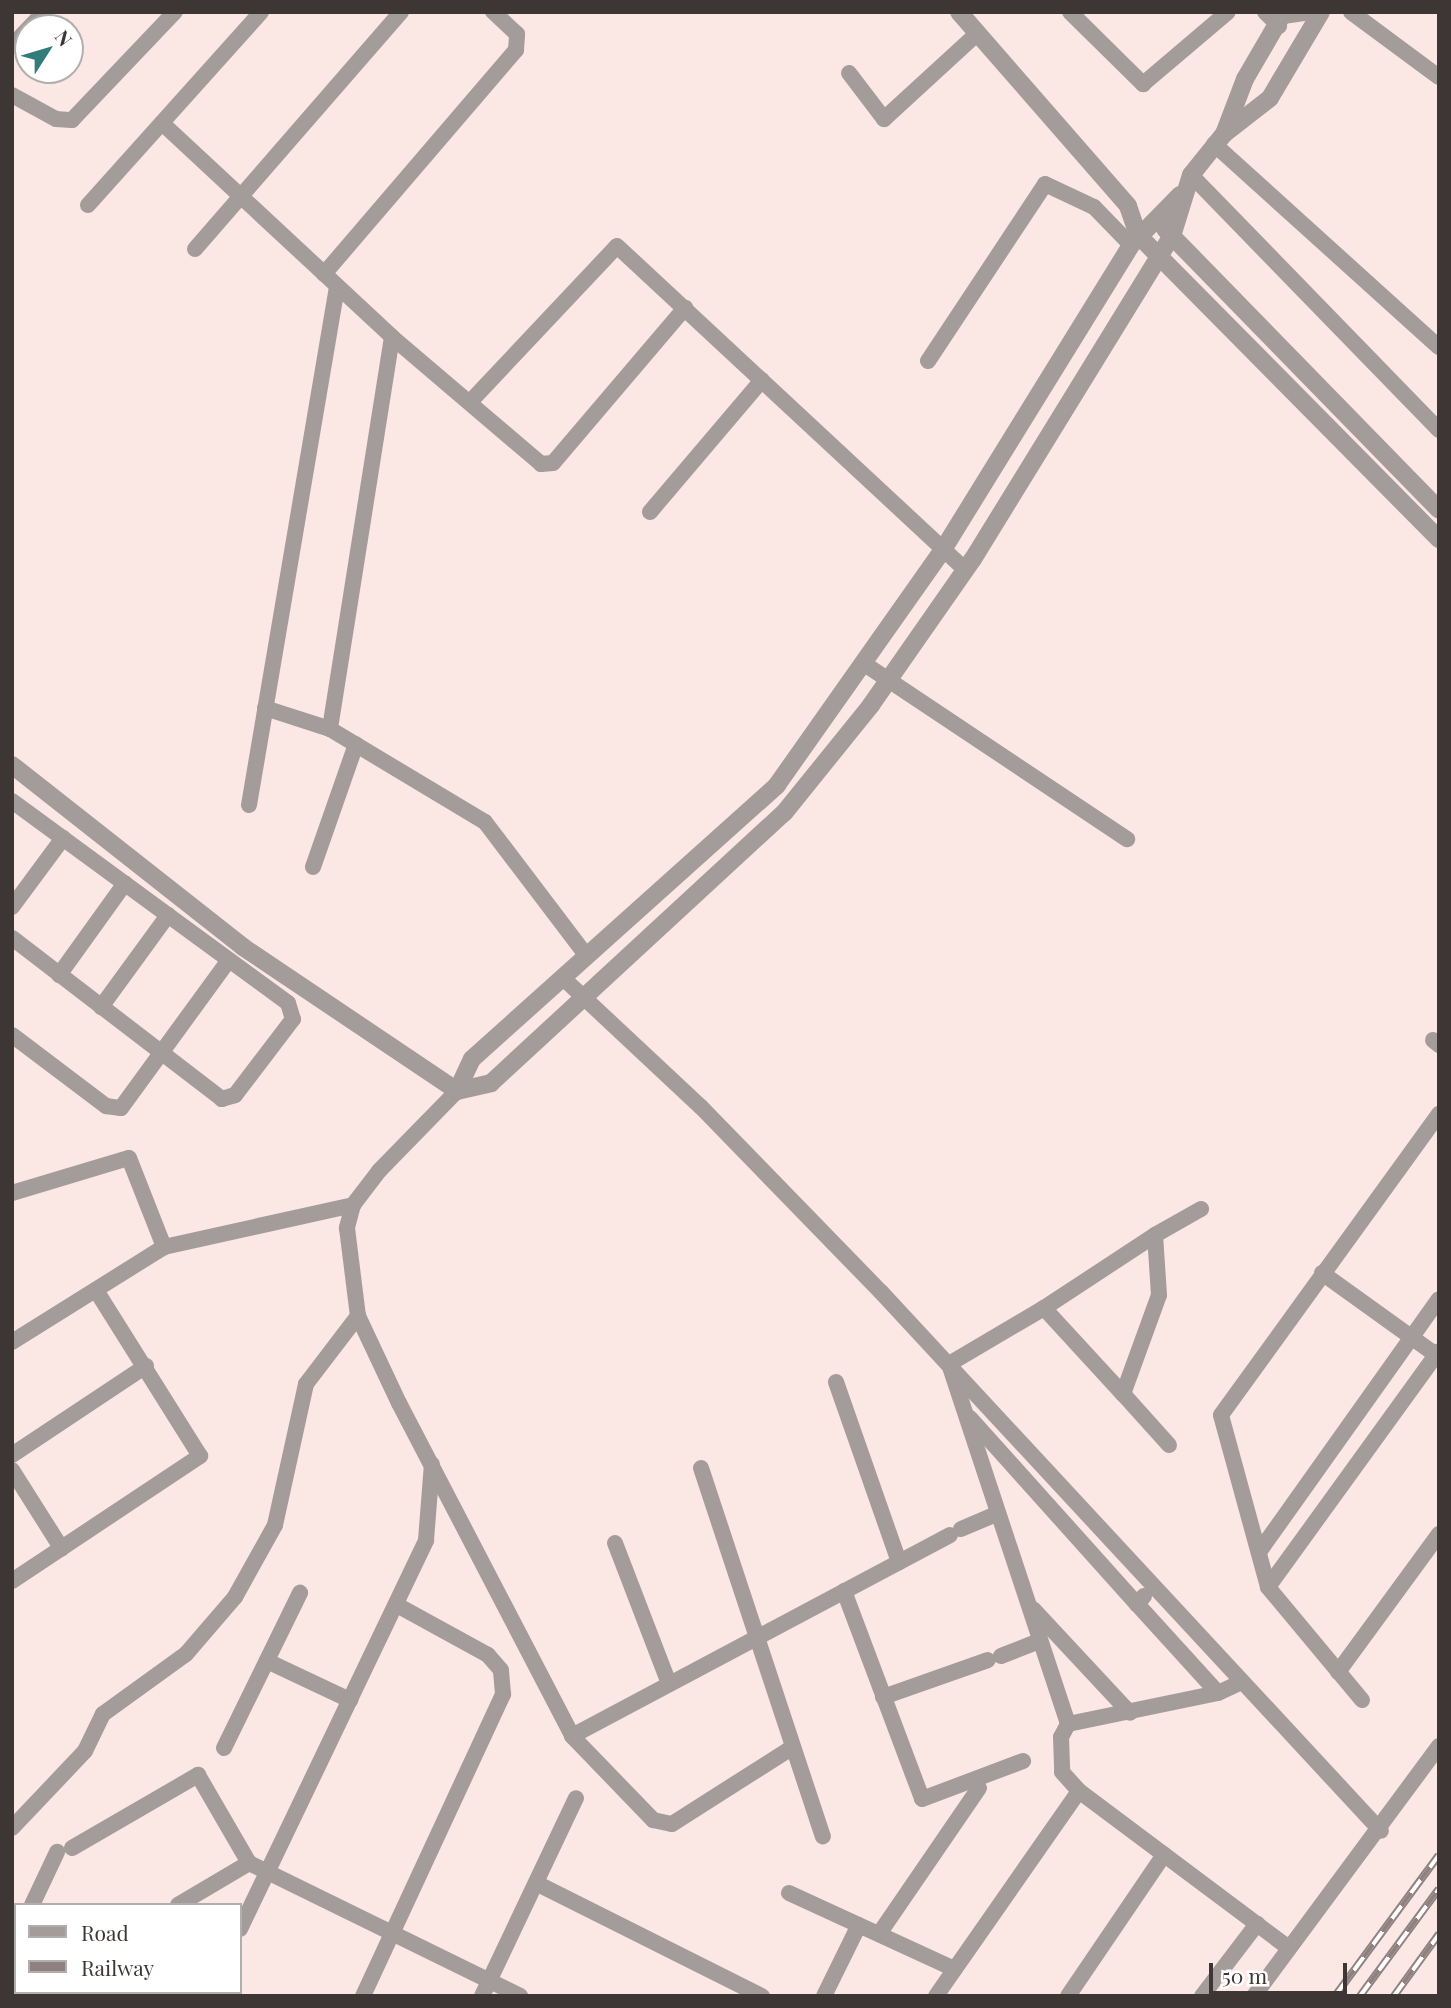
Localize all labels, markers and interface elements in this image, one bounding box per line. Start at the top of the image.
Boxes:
north arrow [14,14,84,84]
text: N [50,24,79,51]
legend [14,1903,242,1994]
text: Road [81,1918,129,1946]
scale bar [1213,1948,1351,1992]
text: Railway [81,1953,154,1981]
text: 50 m [1222,1961,1267,1989]

